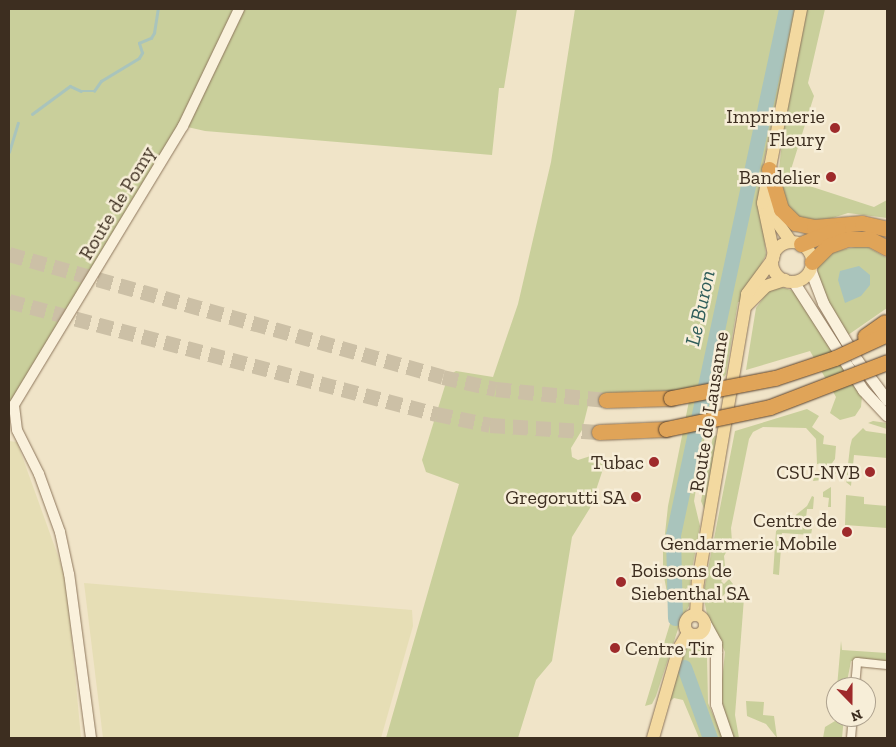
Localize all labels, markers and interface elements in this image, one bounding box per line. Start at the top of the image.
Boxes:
place label: Imprimerie Fleury [726,104,825,151]
marker: Imprimerie Fleury [829,122,841,134]
street label: Route de Pomy [74,142,160,264]
place label: Bandelier [739,165,821,189]
marker: Bandelier [825,171,837,183]
water label: Le Buron [680,268,720,348]
street label: Route de Lausanne [684,330,734,494]
place label: Tubac [591,450,644,474]
marker: Tubac [648,456,660,468]
place label: CSU-NVB [776,460,860,484]
marker: CSU-NVB [864,466,876,478]
place label: Gregorutti SA [505,485,626,509]
marker: Gregorutti SA [630,491,642,503]
place label: Centre de Gendarmerie Mobile [660,508,837,555]
marker: Centre de Gendarmerie Mobile [841,526,853,538]
place label: Boissons de Siebenthal SA [631,558,750,605]
marker: Boissons de Siebenthal SA [615,576,627,588]
place label: Centre Tir [625,636,715,660]
marker: Centre Tir [609,642,621,654]
north arrow [826,677,876,727]
text: N [848,706,865,725]

